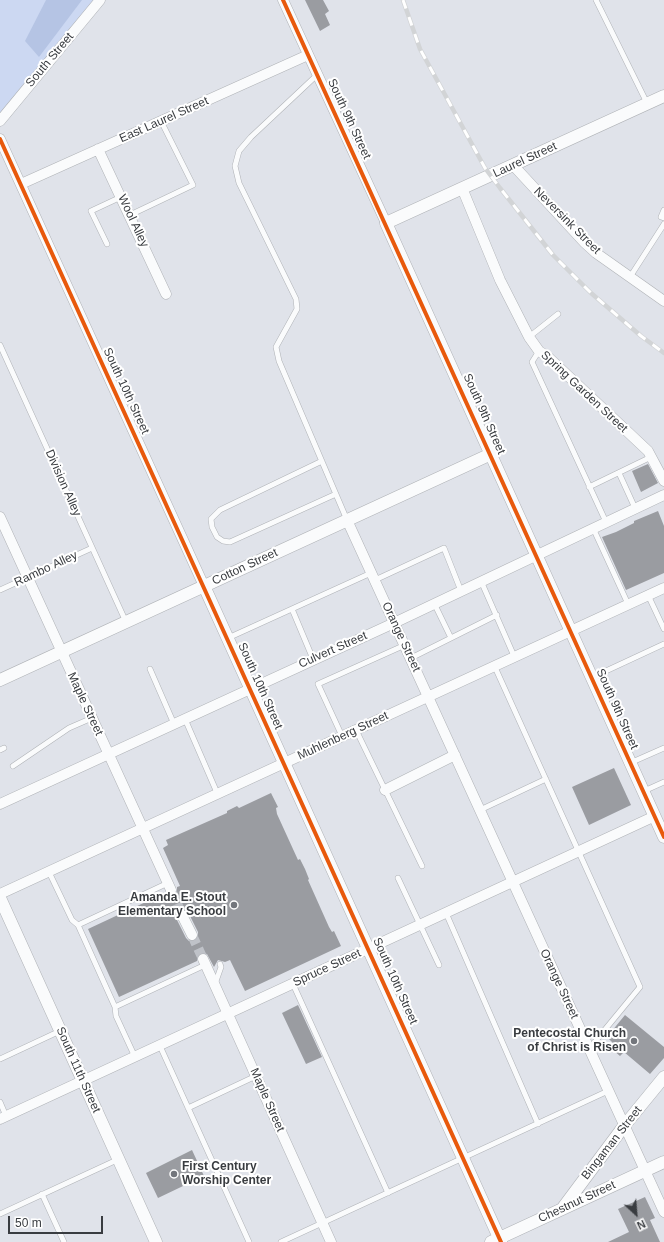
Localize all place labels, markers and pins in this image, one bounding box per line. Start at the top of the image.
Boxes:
place label: Amanda E. Stout Elementary School [118,891,226,919]
marker: Amanda E. Stout Elementary School [229,900,239,910]
place label: Pentecostal Church of Christ is Risen [513,1027,626,1055]
marker: Pentecostal Church of Christ is Risen [629,1036,639,1046]
place label: First Century Worship Center [182,1160,271,1188]
marker: First Century Worship Center [169,1169,179,1179]

